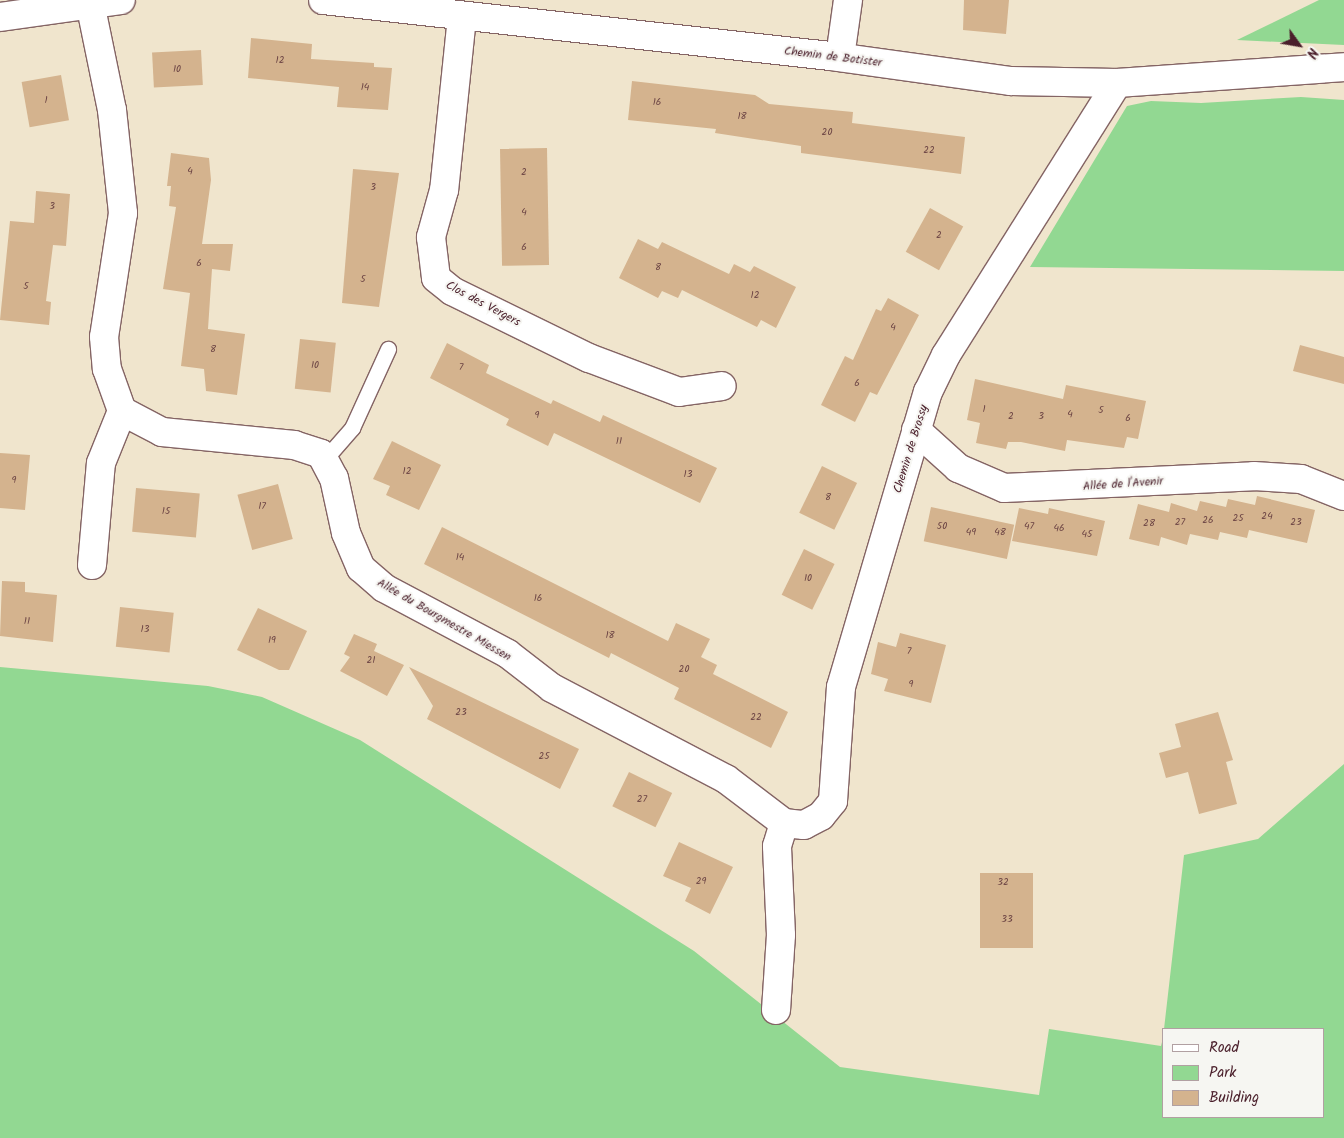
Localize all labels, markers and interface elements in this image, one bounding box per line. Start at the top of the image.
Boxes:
north arrow [1274,20,1324,70]
text: N [1300,43,1323,63]
street label: Chemin de Botister [783,44,883,70]
house number: 12 [276,55,284,67]
house number: 10 [173,64,181,76]
house number: 14 [361,82,369,94]
house number: 1 [44,95,48,107]
house number: 16 [653,97,661,109]
house number: 18 [737,111,747,123]
house number: 20 [822,127,832,139]
house number: 22 [923,145,935,157]
house number: 4 [187,166,193,178]
house number: 2 [521,167,527,179]
house number: 3 [370,182,376,194]
house number: 3 [49,201,55,213]
house number: 4 [521,207,527,219]
house number: 2 [936,230,942,242]
house number: 6 [521,242,527,254]
house number: 6 [196,258,202,270]
house number: 8 [655,262,661,274]
house number: 5 [360,274,366,286]
street label: Clos des Vergers [443,278,523,330]
house number: 5 [23,281,29,293]
house number: 12 [751,290,759,302]
house number: 4 [890,322,896,334]
house number: 8 [210,344,216,356]
house number: 10 [311,360,319,372]
house number: 7 [459,362,463,374]
house number: 6 [854,378,860,390]
street label: Chemin de Brossy [891,403,931,495]
house number: 1 [982,404,986,416]
house number: 5 [1098,405,1104,417]
house number: 4 [1067,409,1073,421]
house number: 9 [535,410,539,422]
house number: 2 [1008,411,1014,423]
house number: 3 [1038,411,1044,423]
house number: 6 [1125,413,1131,425]
house number: 11 [616,436,622,448]
house number: 12 [403,466,411,478]
house number: 13 [684,469,692,481]
street label: Allée de l'Avenir [1082,474,1164,494]
house number: 9 [12,475,16,487]
house number: 8 [825,492,831,504]
house number: 17 [258,501,266,513]
house number: 15 [162,506,170,518]
house number: 24 [1261,511,1273,523]
house number: 25 [1232,513,1244,525]
house number: 26 [1202,515,1214,527]
house number: 27 [1175,517,1185,529]
house number: 23 [1290,517,1302,529]
house number: 28 [1143,518,1155,530]
house number: 50 [937,521,947,533]
house number: 47 [1024,521,1034,533]
house number: 46 [1053,523,1065,535]
house number: 49 [966,527,976,539]
house number: 48 [994,527,1006,539]
house number: 45 [1082,529,1092,541]
house number: 14 [456,552,464,564]
house number: 10 [804,573,812,585]
street label: Allée du Bourgmestre Miessen [374,576,514,664]
house number: 16 [534,593,542,605]
house number: 11 [24,616,30,628]
house number: 13 [141,624,149,636]
house number: 18 [605,630,615,642]
house number: 19 [268,635,276,647]
house number: 7 [907,646,911,658]
house number: 21 [367,655,375,667]
house number: 20 [679,664,689,676]
house number: 9 [909,679,913,691]
house number: 23 [455,707,467,719]
house number: 22 [750,712,762,724]
house number: 25 [538,751,550,763]
house number: 27 [637,794,647,806]
house number: 29 [696,876,706,888]
house number: 32 [997,877,1009,889]
house number: 33 [1001,914,1013,926]
legend [1162,1028,1324,1118]
text: Road [1209,1036,1239,1060]
text: Park [1209,1061,1236,1085]
text: Building [1209,1086,1259,1110]

